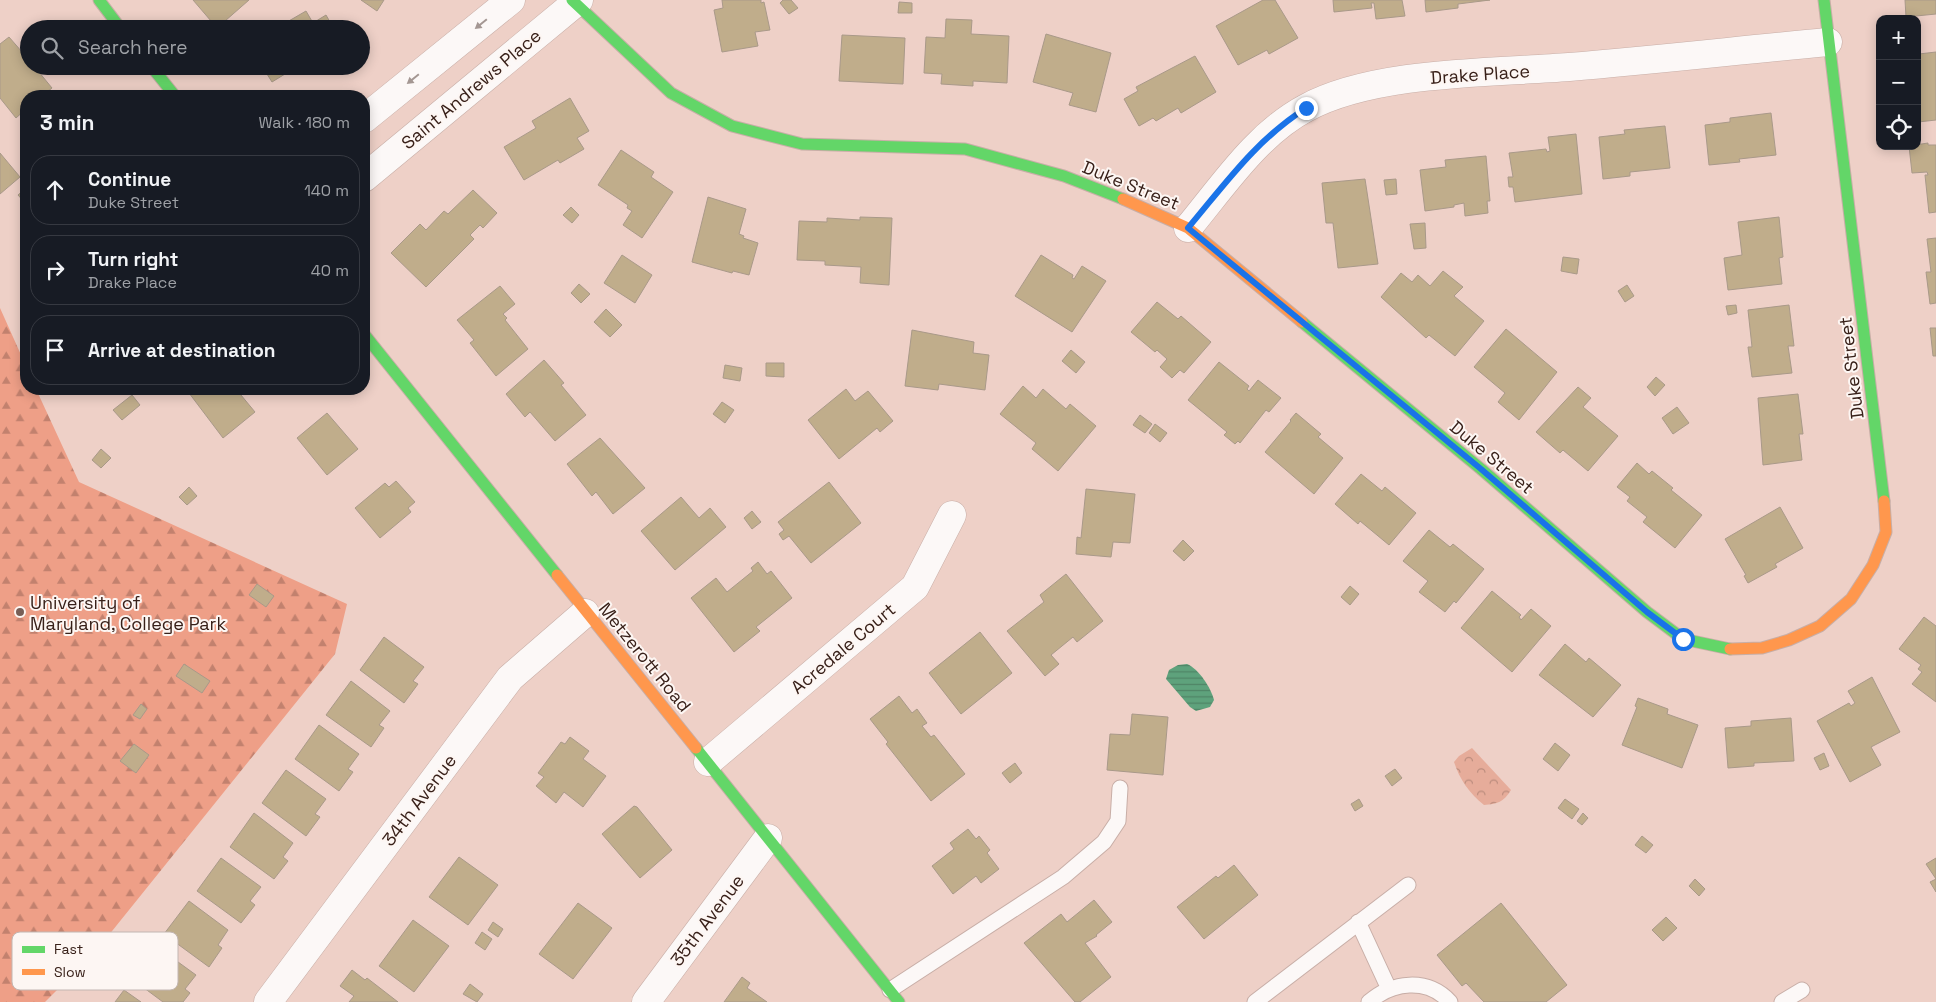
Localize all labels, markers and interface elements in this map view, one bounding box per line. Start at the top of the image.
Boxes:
map controls [1876,15,1921,150]
button: + [1876,15,1921,60]
one-way arrow [475,19,488,30]
search box [20,20,370,75]
street label: Saint Andrews Place [396,24,546,154]
icon: search [38,34,66,62]
text: Search here [78,35,188,60]
street label: Drake Place [1429,59,1531,89]
button: − [1876,60,1921,105]
one-way arrow [407,74,420,85]
route end [1295,97,1318,120]
button: locate [1876,105,1921,150]
text: 3 min [40,109,95,136]
text: Walk · 180 m [258,112,350,133]
street label: Duke Street [1079,155,1183,215]
text: Continue [88,167,171,192]
icon: ahead [41,176,69,204]
text: 140 m [304,180,349,201]
text: Duke Street [88,192,179,213]
text: Turn right [88,247,178,272]
icon: right [41,256,69,284]
text: 40 m [311,260,349,281]
text: Drake Place [88,272,177,293]
street label: Duke Street [1833,316,1869,420]
icon: arrive [41,336,69,364]
text: Arrive at destination [88,338,276,363]
street label: Duke Street [1445,415,1539,499]
place label: University of Maryland, College Park [30,591,226,635]
street label: Metzerott Road [594,598,696,716]
street label: Acredale Court [786,598,900,698]
marker: University of Maryland, College Park [14,606,26,618]
route start [1672,628,1695,651]
street label: 34th Avenue [377,749,461,851]
street label: 35th Avenue [665,870,749,970]
legend [12,932,178,990]
text: Fast [54,940,83,958]
text: Slow [54,963,86,981]

